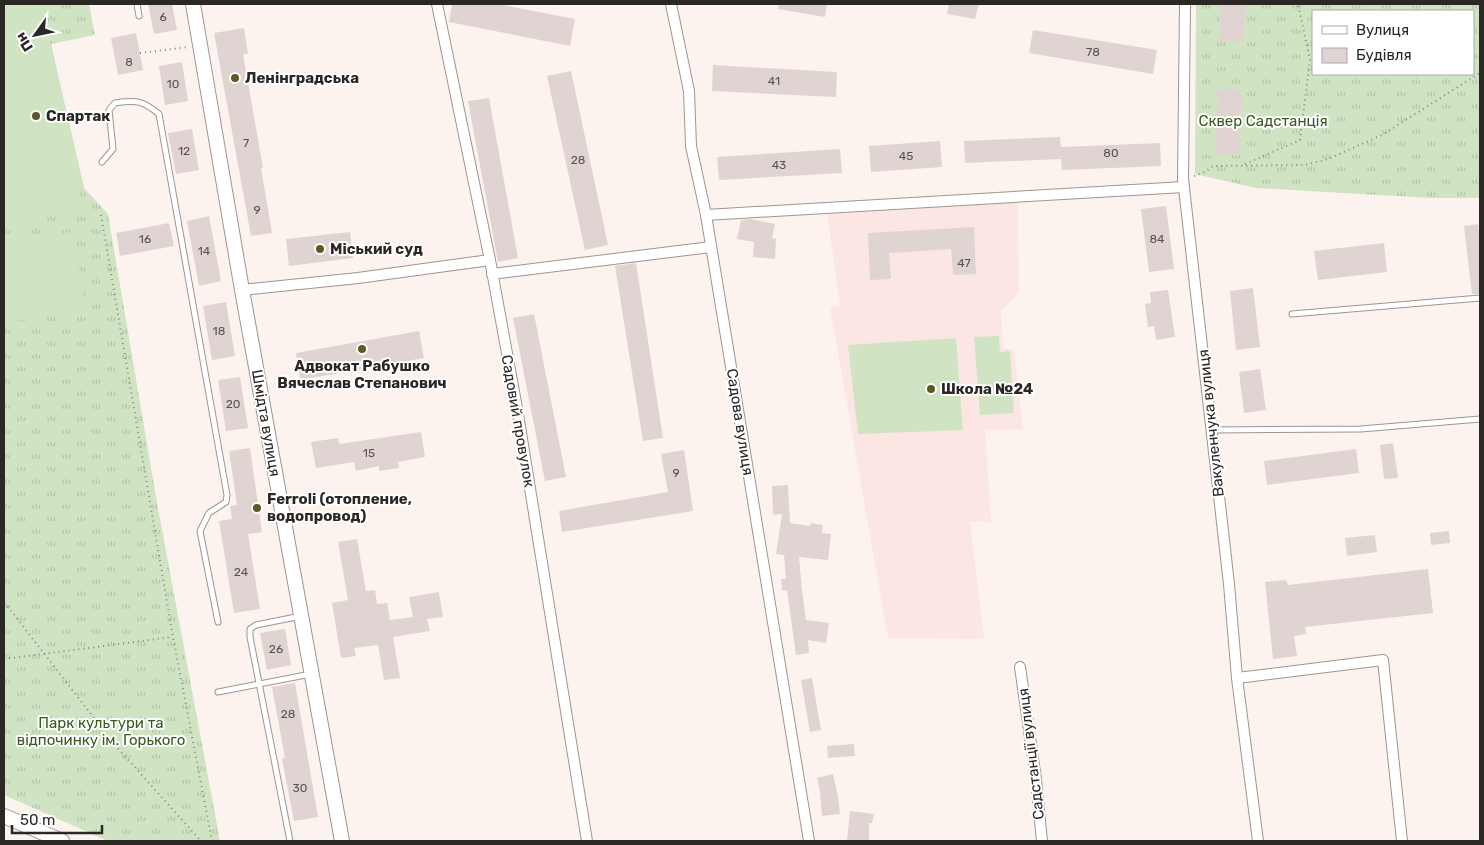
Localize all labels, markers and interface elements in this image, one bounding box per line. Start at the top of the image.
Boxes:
north arrow [10,10,60,60]
house number: 6 [159,10,167,24]
legend [1312,10,1474,75]
text: Вулиця [1356,21,1409,39]
text: Пн [12,29,37,55]
house number: 78 [1086,45,1100,59]
text: Будівля [1356,46,1412,64]
house number: 8 [125,55,133,69]
place label: Ленінградська [245,69,359,87]
marker: Ленінградська [229,72,241,84]
house number: 41 [768,74,780,88]
house number: 10 [167,77,179,91]
place label: Спартак [46,107,110,125]
marker: Спартак [30,110,42,122]
park label: Сквер Садстанція [1198,112,1328,130]
house number: 7 [243,136,249,150]
house number: 12 [178,144,190,158]
house number: 80 [1103,146,1119,160]
house number: 45 [899,149,913,163]
house number: 28 [571,153,585,167]
house number: 43 [772,158,786,172]
house number: 9 [253,203,261,217]
house number: 16 [139,232,151,246]
house number: 84 [1149,232,1165,246]
place label: Міський суд [330,240,423,258]
marker: Міський суд [314,243,326,255]
house number: 14 [198,244,211,258]
house number: 47 [957,256,971,270]
house number: 18 [213,324,225,338]
marker: Адвокат Рабушко Вячеслав Степанович [356,343,368,355]
street label: Вакуленчука вулиця [1194,348,1228,498]
street label: Садовий провулок [497,353,539,489]
place label: Адвокат Рабушко Вячеслав Степанович [277,357,447,392]
street label: Садова вулиця [723,367,757,477]
street label: Шмідта вулиця [248,368,284,478]
place label: Школа №24 [941,380,1033,398]
marker: Школа №24 [925,383,937,395]
house number: 20 [226,397,240,411]
house number: 15 [363,446,375,460]
house number: 9 [672,466,680,480]
place label: Ferroli (отопление, водопровод) [267,490,412,525]
marker: Ferroli (отопление, водопровод) [251,502,263,514]
house number: 24 [234,565,249,579]
house number: 26 [269,642,283,656]
street label: Садстанції вулиця [1014,687,1048,821]
house number: 28 [281,707,295,721]
park label: Парк культури та відпочинку ім. Горького [17,714,185,749]
house number: 30 [293,781,307,795]
scale bar [12,802,102,834]
text: 50 m [20,811,55,829]

